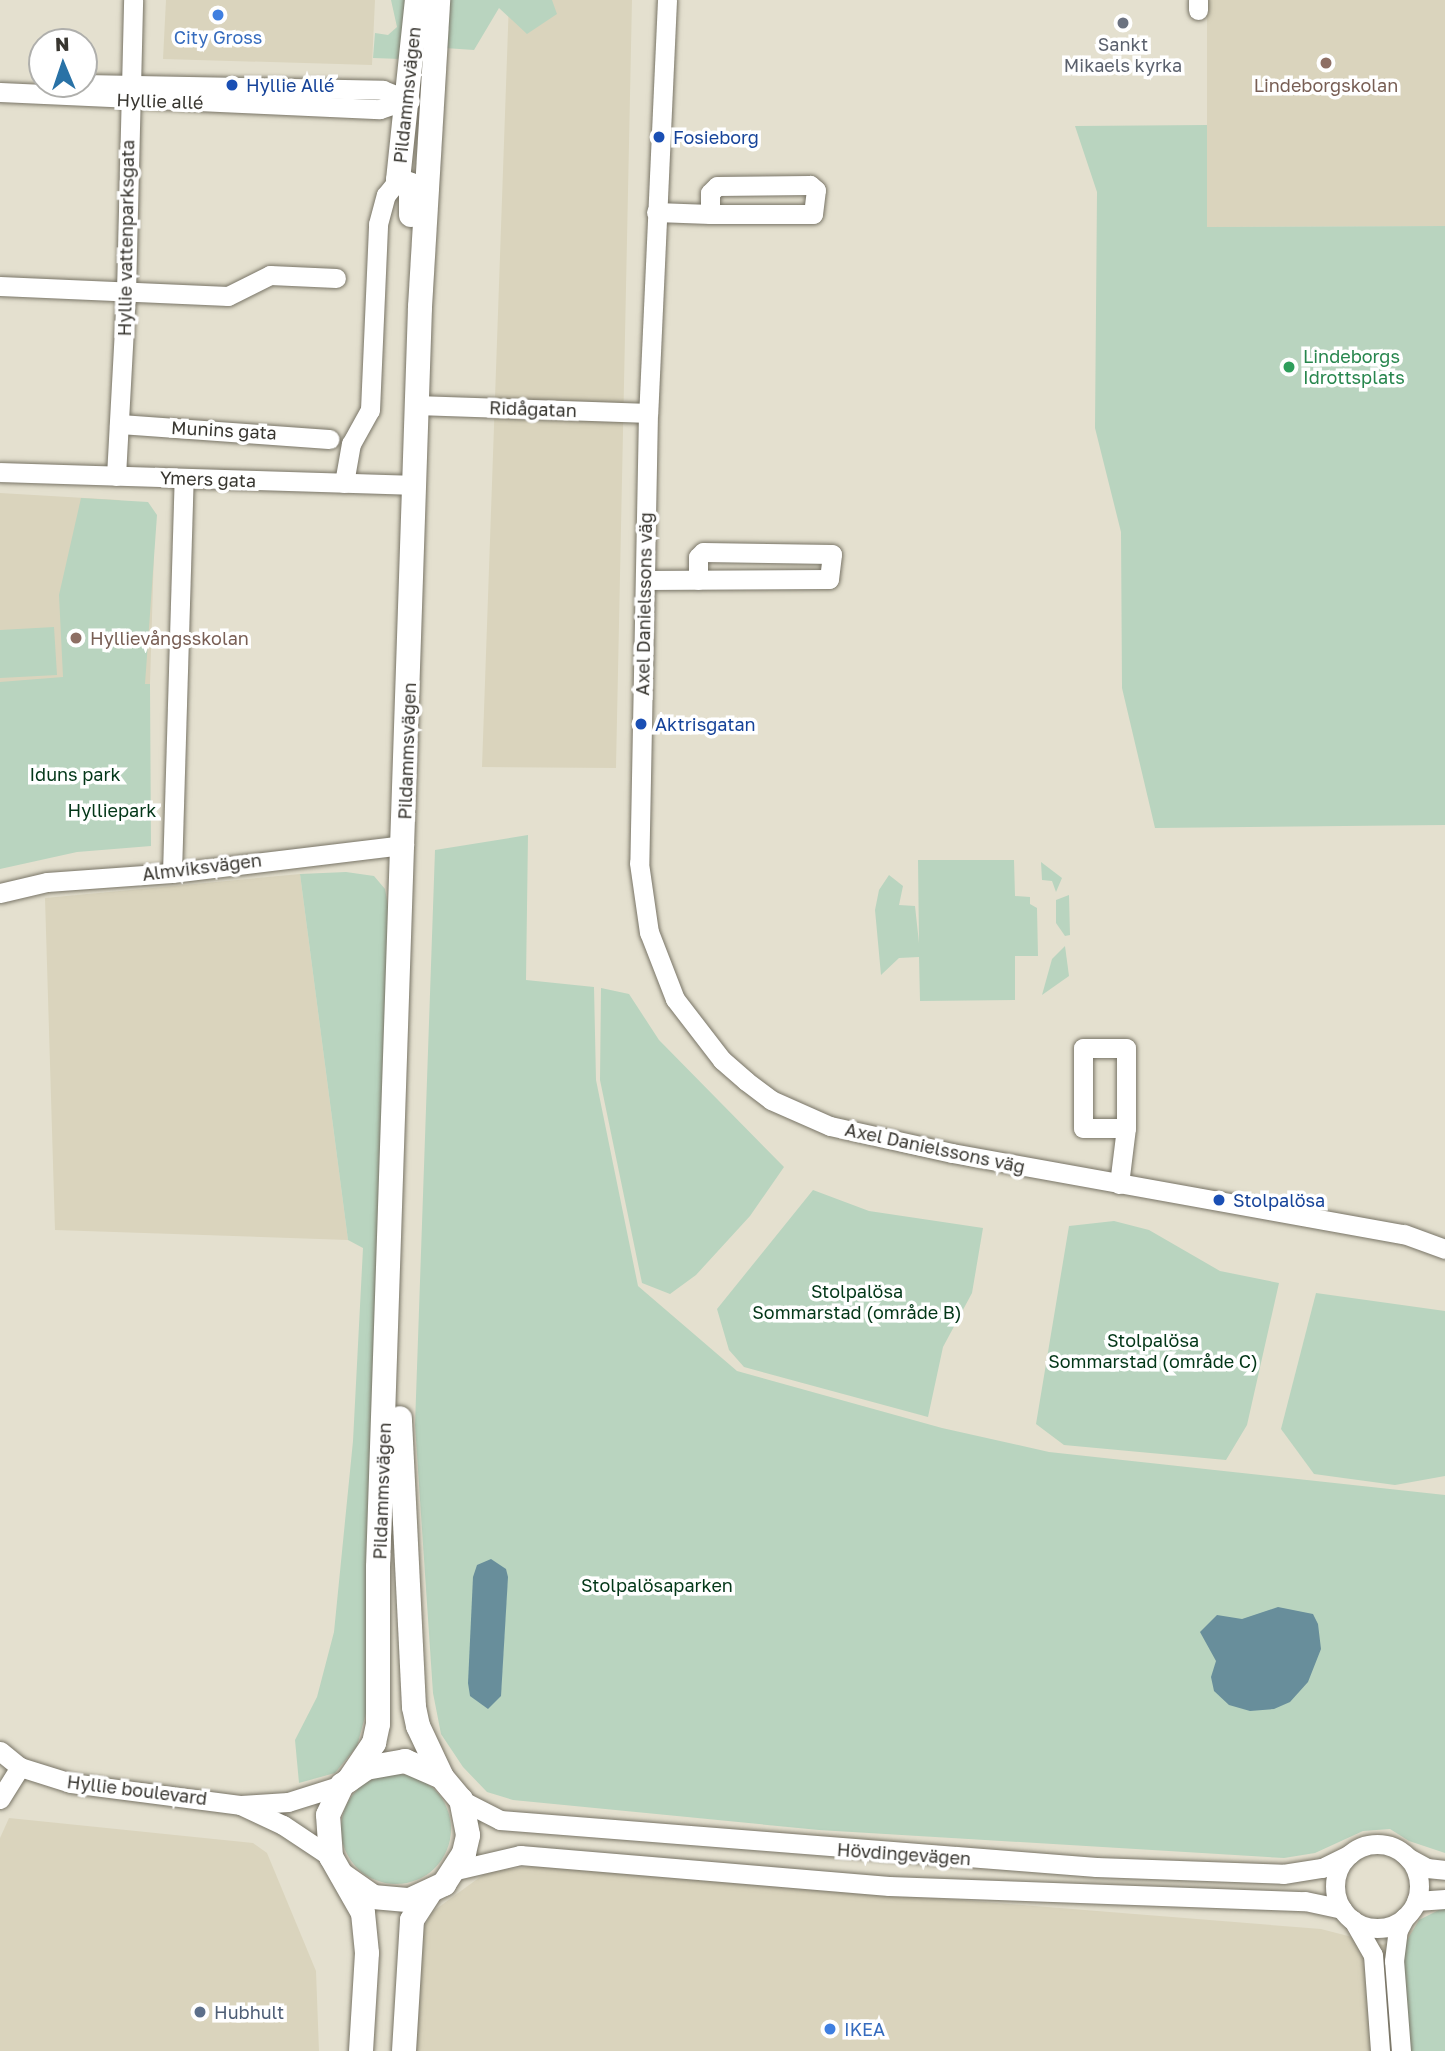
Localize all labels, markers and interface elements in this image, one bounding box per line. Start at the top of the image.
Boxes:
marker: City Gross [210,7,226,23]
marker: Sankt Mikaels kyrka [1115,15,1131,31]
place label: City Gross [174,26,262,48]
street label: Pildammsvägen [389,26,425,164]
north arrow [28,28,98,98]
text: N [55,32,70,55]
place label: Sankt Mikaels kyrka [1064,34,1182,76]
marker: Lindeborgskolan [1318,55,1334,71]
place label: Hyllie Allé [246,74,335,96]
place label: Lindeborgskolan [1254,74,1398,96]
marker: Hyllie Allé [224,77,240,93]
street label: Hyllie allé [116,89,204,113]
place label: Fosieborg [673,126,759,148]
marker: Fosieborg [651,129,667,145]
street label: Hyllie vattenparksgata [113,139,139,337]
place label: Lindeborgs Idrottsplats [1303,346,1405,388]
marker: Lindeborgs Idrottsplats [1281,359,1297,375]
street label: Ridågatan [489,397,577,421]
street label: Munins gata [171,416,277,444]
street label: Ymers gata [160,467,256,491]
street label: Axel Danielssons väg [632,512,656,696]
place label: Hyllievångsskolan [90,627,249,649]
marker: Hyllievångsskolan [68,630,84,646]
street label: Pildammsvägen [394,682,420,820]
place label: Aktrisgatan [655,713,756,735]
marker: Aktrisgatan [633,716,649,732]
park label: Iduns park [29,763,121,785]
park label: Hylliepark [68,799,156,821]
street label: Almviksvägen [141,849,263,885]
street label: Axel Danielssons väg [843,1118,1027,1178]
place label: Stolpalösa [1233,1189,1325,1211]
marker: Stolpalösa [1211,1192,1227,1208]
park label: Stolpalösa Sommarstad (område B) [752,1281,962,1324]
park label: Stolpalösa Sommarstad (område C) [1048,1330,1258,1372]
street label: Pildammsvägen [369,1422,395,1560]
park label: Stolpalösaparken [581,1574,733,1596]
street label: Hyllie boulevard [66,1771,208,1809]
street label: Hövdingevägen [836,1839,972,1869]
place label: Hubhult [214,2001,284,2023]
marker: Hubhult [192,2004,208,2020]
place label: IKEA [844,2018,885,2040]
marker: IKEA [822,2021,838,2037]

